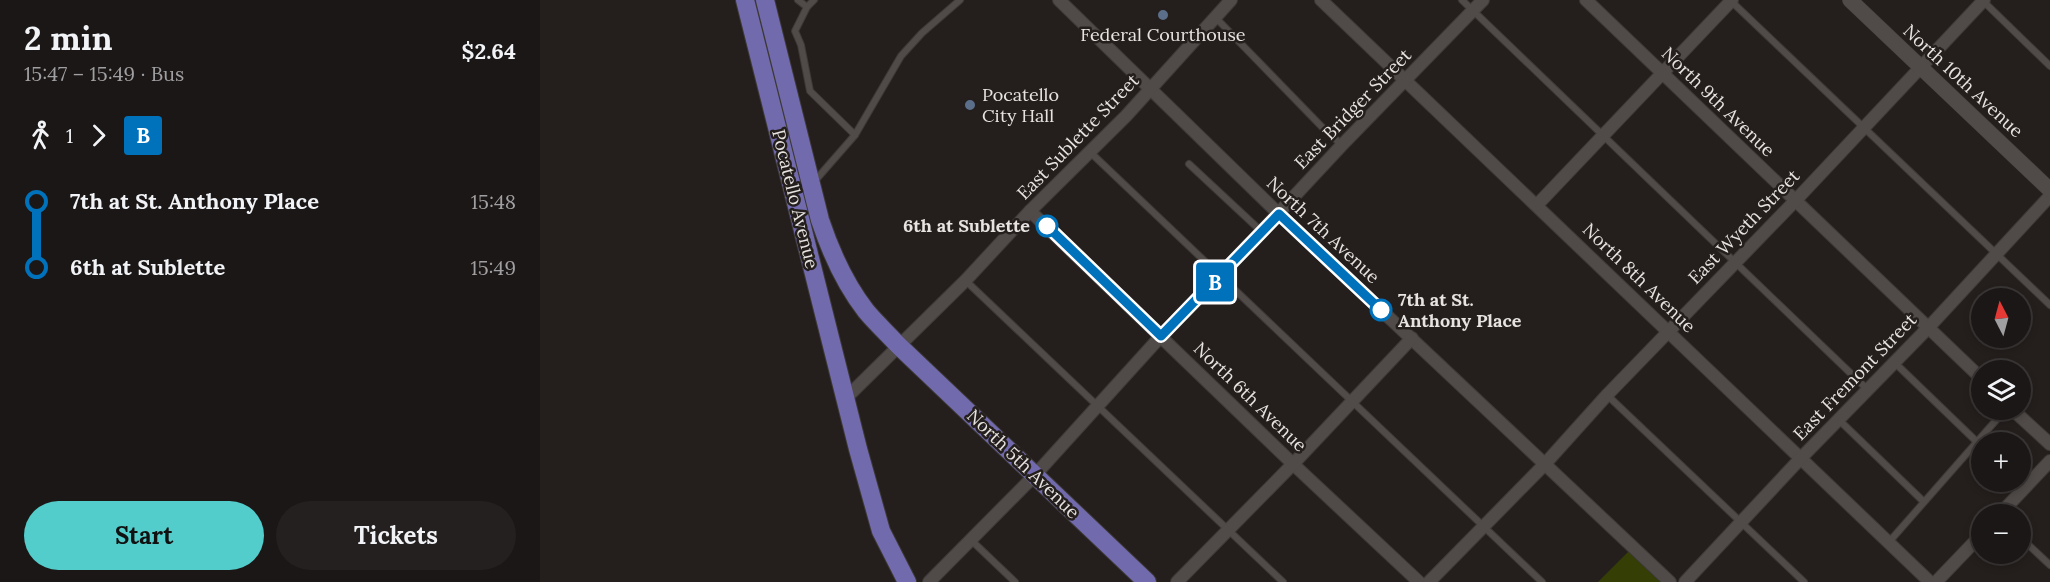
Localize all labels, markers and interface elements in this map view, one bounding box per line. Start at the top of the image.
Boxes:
marker: Federal Courthouse [1156,8,1170,22]
text: 2 min [24,17,112,59]
street label: North 10th Avenue [1899,19,2028,142]
place label: Federal Courthouse [1080,23,1246,46]
text: $2.64 [462,37,516,65]
street label: North 9th Avenue [1657,42,1780,162]
street label: East Bridger Street [1289,44,1416,174]
text: 15:47 – 15:49 · Bus [24,61,184,86]
street label: East Sublette Street [1012,69,1144,204]
place label: Pocatello City Hall [982,83,1059,127]
marker: Pocatello City Hall [963,98,977,112]
icon: walk [24,119,57,152]
icon: forward [82,119,115,152]
text: B [136,122,150,149]
text: 1 [66,123,73,148]
street label: Pocatello Avenue [767,127,824,271]
street label: East Wyeth Street [1683,164,1804,289]
street label: North 7th Avenue [1262,171,1385,288]
text: 7th at St. Anthony Place [70,187,319,215]
text: 15:48 [471,189,516,214]
place label: 6th at Sublette [903,214,1030,237]
marker: 6th at Sublette [1036,215,1058,237]
street label: North 8th Avenue [1578,218,1701,338]
text: 6th at Sublette [70,253,225,281]
text: 15:49 [470,255,516,280]
line badge: B [1196,262,1234,302]
text: B [1208,269,1222,296]
place label: 7th at St. Anthony Place [1398,288,1522,332]
north arrow [1971,288,2031,348]
map controls [1971,288,2031,564]
marker: 7th at St. Anthony Place [1370,299,1392,321]
street label: East Fremont Street [1788,308,1921,445]
street label: North 6th Avenue [1189,337,1312,457]
button: layers [1971,360,2031,420]
street label: North 5th Avenue [962,404,1085,523]
button: + [1971,432,2031,492]
button: Start [24,501,264,570]
button: Tickets [276,501,516,570]
button: − [1971,504,2031,564]

